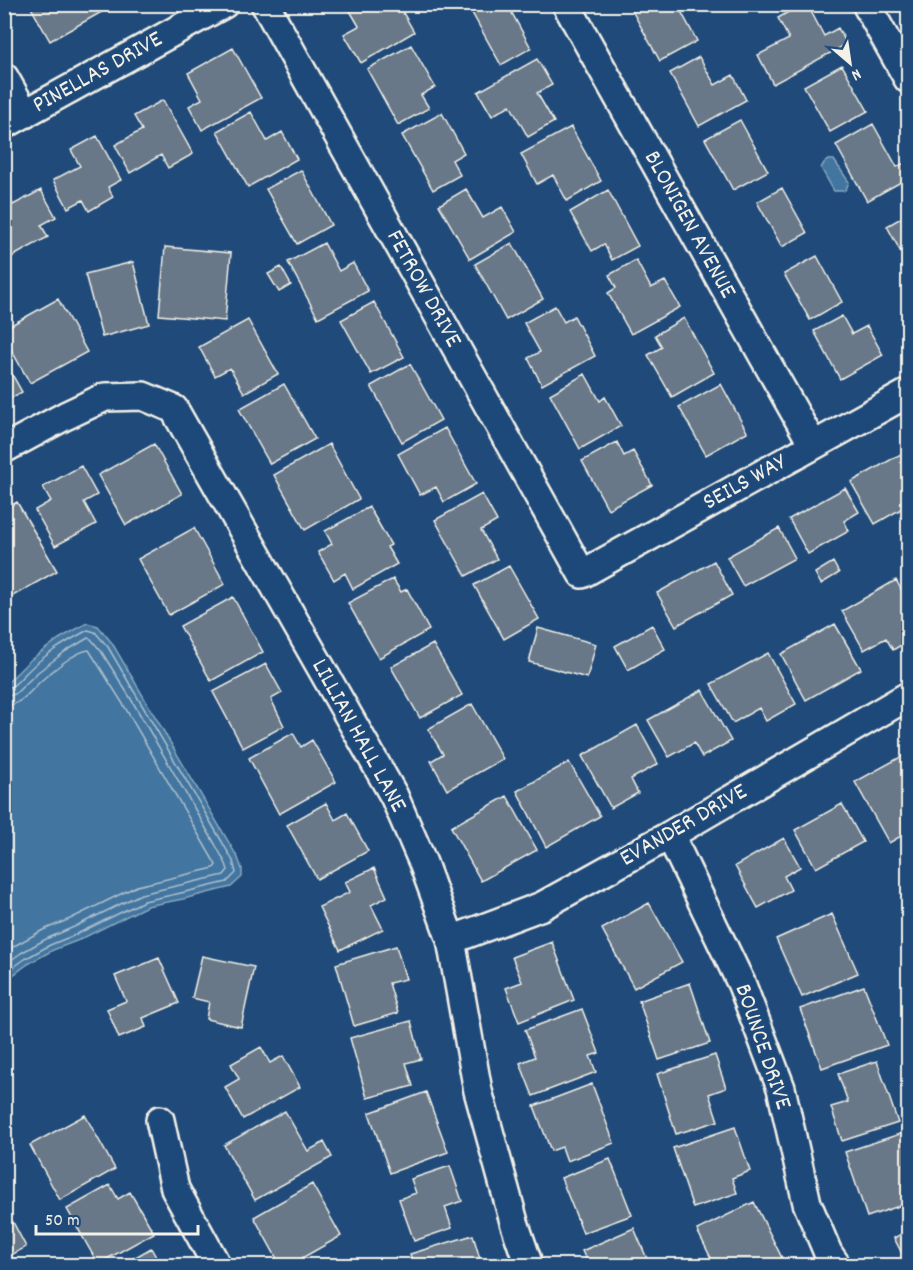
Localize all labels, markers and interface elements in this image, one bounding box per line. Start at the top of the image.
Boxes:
street label: PINELLAS DRIVE [27,23,169,123]
north arrow [820,33,880,93]
text: N [847,62,865,86]
street label: BLONIGEN AVENUE [634,145,744,305]
street label: FETROW DRIVE [377,224,469,354]
street label: SEILS WAY [697,446,794,520]
street label: LILLIAN HALL LANE [302,653,414,819]
street label: EVANDER DRIVE [614,776,754,876]
street label: BOUNCE DRIVE [725,980,799,1114]
scale bar [36,1198,198,1236]
text: 50 m [45,1209,80,1234]

